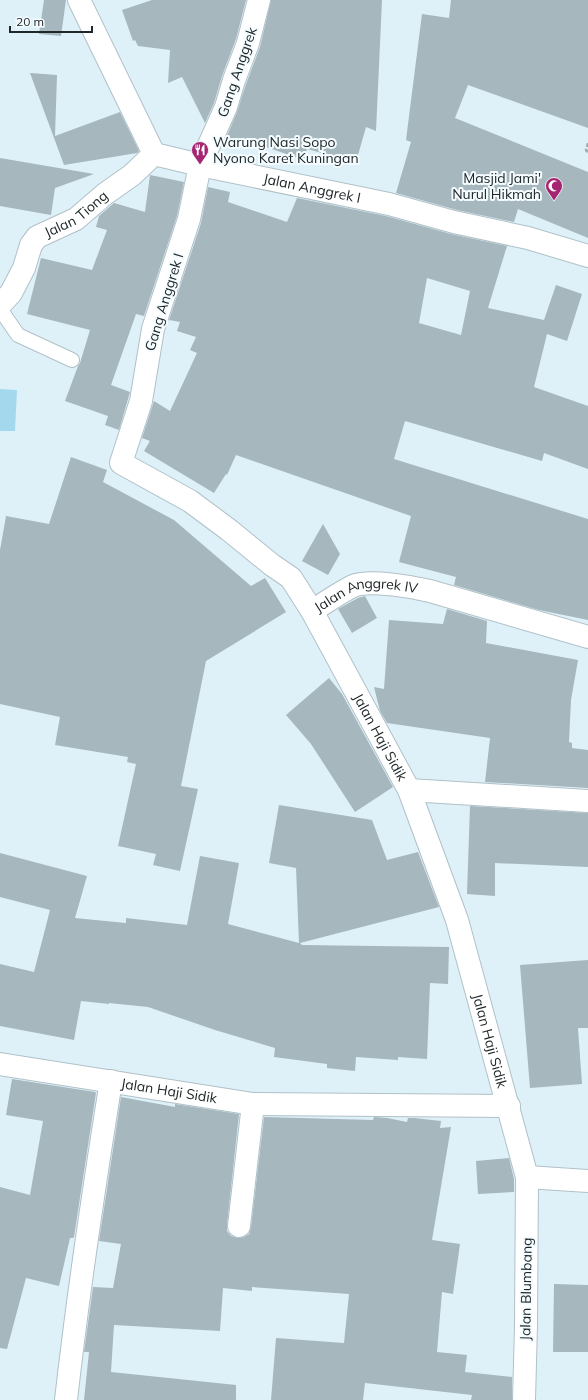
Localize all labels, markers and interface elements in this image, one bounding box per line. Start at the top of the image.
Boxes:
scale bar [10,8,92,34]
text: 20 m [16,14,44,29]
street label: Gang Anggrek [213,24,261,119]
place label: Warung Nasi Sopo Nyono Karet Kuningan [213,133,359,167]
restaurant icon: Warung Nasi Sopo Nyono Karet Kuningan [190,140,210,165]
street label: Jalan Anggrek I [262,169,362,207]
place label: Masjid Jami' Nurul Hikmah [452,169,541,203]
mosque icon: Masjid Jami' Nurul Hikmah [544,176,564,201]
street label: Jalan Tiong [41,187,111,241]
street label: Gang Anggrek I [141,251,187,353]
street label: Jalan Anggrek IV [311,574,420,616]
street label: Jalan Haji Sidik [349,690,412,785]
street label: Jalan Haji Sidik [468,992,512,1091]
street label: Jalan Haji Sidik [120,1074,219,1107]
street label: Jalan Blumbang [516,1237,536,1341]

